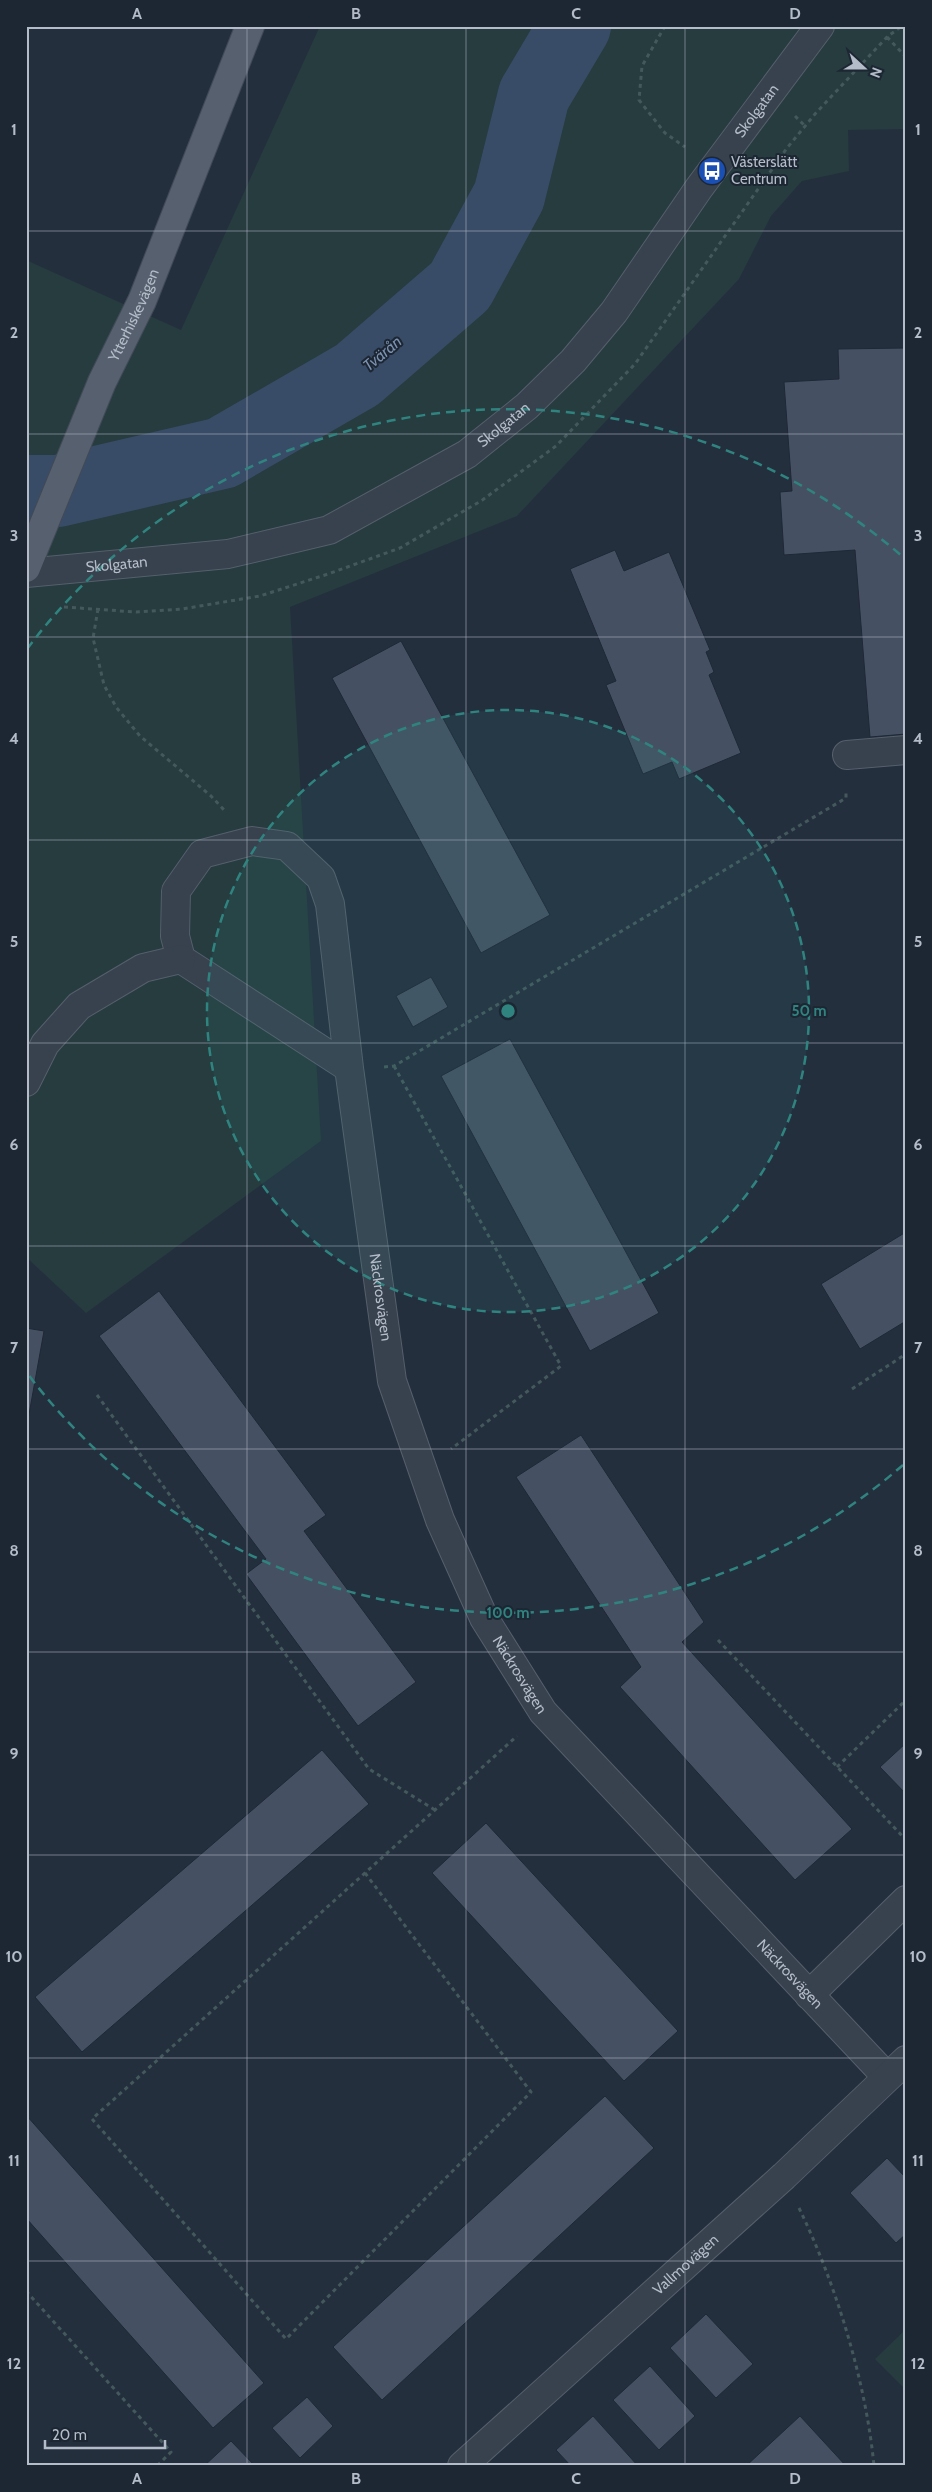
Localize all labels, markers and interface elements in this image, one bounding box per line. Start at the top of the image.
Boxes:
text: A [132,4,142,23]
text: B [351,4,361,23]
text: C [571,4,581,23]
text: D [789,4,801,23]
north arrow [840,42,890,92]
text: N [866,65,886,81]
street label: Skolgatan [731,81,782,141]
text: 1 [11,120,17,139]
text: 1 [915,120,921,139]
place label: Västerslätt Centrum [731,153,797,188]
bus stop icon: Västerslätt Centrum [697,156,727,186]
street label: Ytterhiskevägen [104,266,163,365]
text: 2 [10,323,18,342]
text: 2 [914,323,922,342]
water label: Tvärån [359,332,405,375]
street label: Skolgatan [474,398,533,451]
text: 3 [10,526,18,545]
text: 3 [914,526,922,545]
street label: Skolgatan [85,553,148,576]
text: 4 [9,729,19,748]
text: 4 [913,729,923,748]
text: 5 [10,932,18,951]
text: 5 [914,932,922,951]
centre of rings [499,1002,517,1020]
text: 50 m [791,1002,827,1020]
text: 6 [10,1135,19,1154]
text: 6 [914,1135,923,1154]
street label: Näckrosvägen [366,1252,395,1342]
text: 7 [10,1338,19,1357]
text: 7 [914,1338,923,1357]
text: 8 [9,1541,19,1560]
text: 8 [913,1541,923,1560]
text: 100 m [486,1604,530,1622]
street label: Näckrosvägen [489,1633,551,1717]
text: 9 [10,1744,19,1763]
text: 9 [914,1744,923,1763]
street label: Näckrosvägen [753,1936,827,2012]
text: 10 [5,1947,23,1966]
text: 10 [909,1947,927,1966]
text: 11 [8,2151,20,2170]
text: 11 [912,2151,924,2170]
street label: Vallmovägen [649,2230,722,2299]
text: 12 [7,2354,21,2373]
text: 12 [911,2354,925,2373]
scale bar [45,2417,165,2449]
text: 20 m [52,2426,87,2444]
text: A [132,2469,142,2488]
text: B [351,2469,361,2488]
text: C [571,2469,581,2488]
text: D [789,2469,801,2488]

